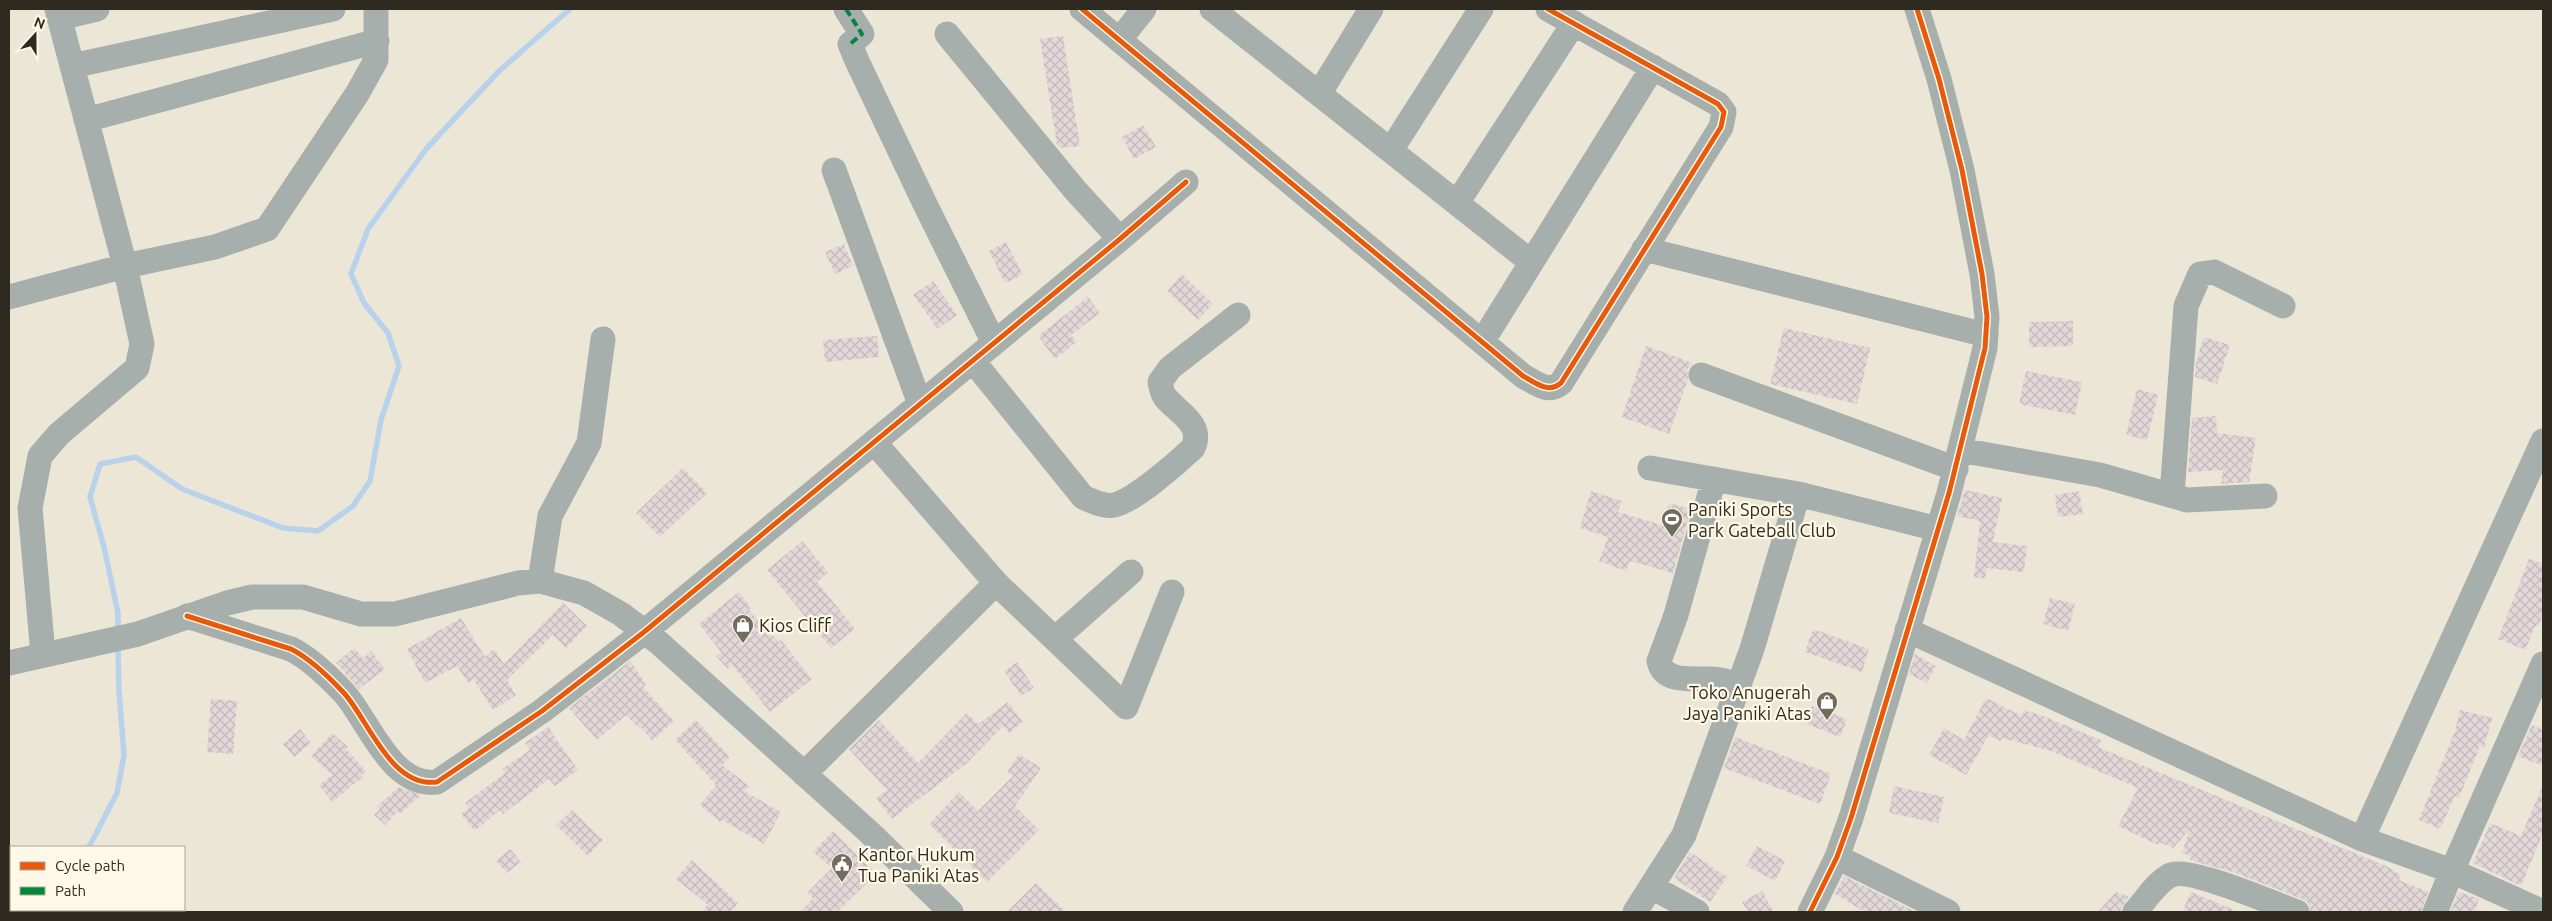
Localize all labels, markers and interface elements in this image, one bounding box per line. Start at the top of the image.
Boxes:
north arrow [10,10,60,60]
text: N [32,14,47,32]
place label: Paniki Sports Park Gateball Club [1688,499,1836,540]
sports icon: Paniki Sports Park Gateball Club [1660,507,1684,538]
shop icon: Kios Cliff [731,613,755,644]
place label: Kios Cliff [759,615,831,635]
place label: Toko Anugerah Jaya Paniki Atas [1683,682,1811,723]
shop icon: Toko Anugerah Jaya Paniki Atas [1815,690,1839,721]
place label: Kantor Hukum Tua Paniki Atas [858,844,979,885]
legend [10,846,185,911]
public building icon: Kantor Hukum Tua Paniki Atas [830,852,854,883]
text: Cycle path [55,857,125,874]
text: Path [55,882,86,899]

